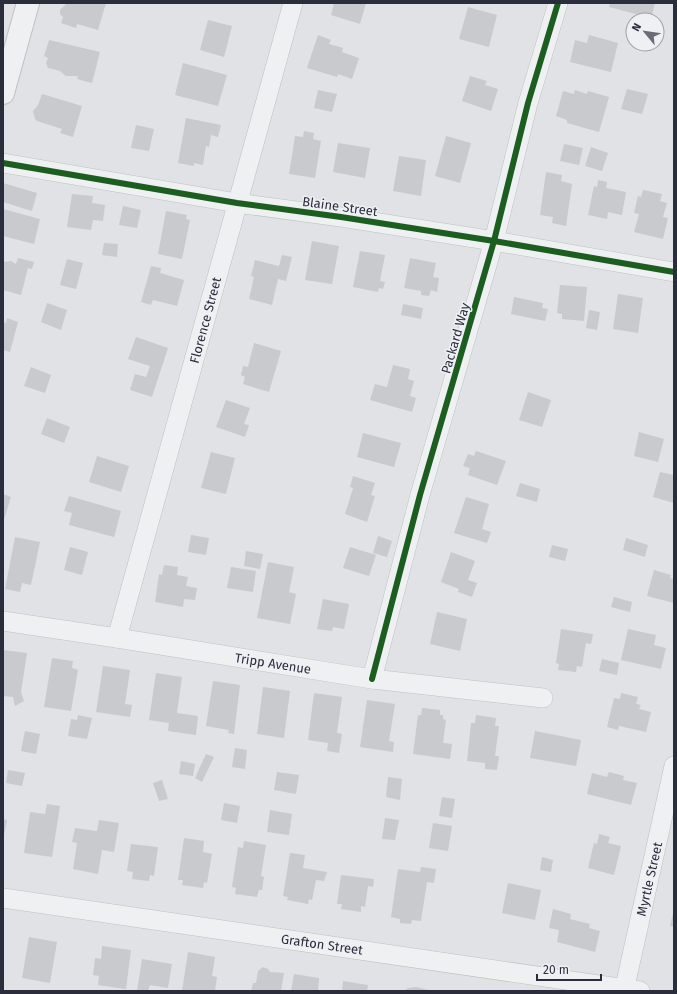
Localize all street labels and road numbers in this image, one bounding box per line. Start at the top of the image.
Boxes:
street label: Blaine Street [301,194,379,219]
street label: Florence Street [187,275,224,365]
street label: Packard Way [438,300,473,375]
street label: Tripp Avenue [234,650,312,677]
street label: Myrtle Street [634,840,665,918]
street label: Grafton Street [280,931,364,958]

